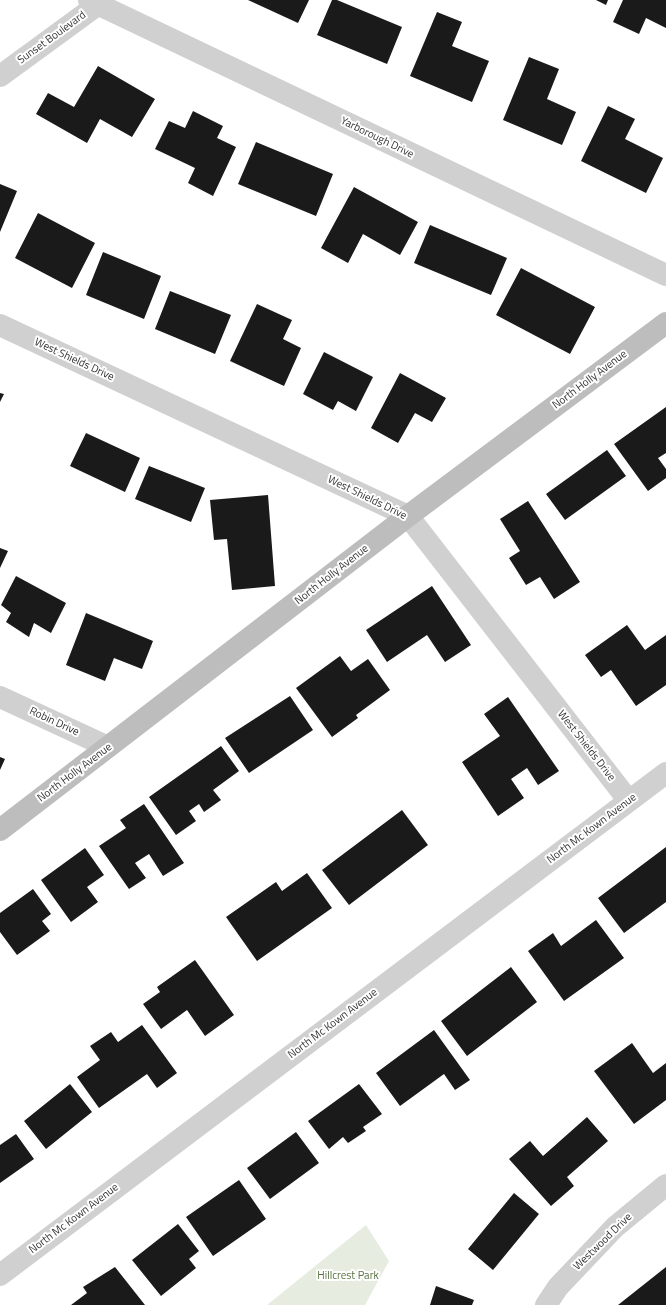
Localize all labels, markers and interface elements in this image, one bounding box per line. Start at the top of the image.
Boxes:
street label: Sunset Boulevard [15,9,89,67]
street label: Yarborough Drive [338,115,416,161]
street label: West Shields Drive [32,336,116,384]
street label: North Holly Avenue [550,348,630,412]
street label: West Shields Drive [325,473,409,523]
street label: North Holly Avenue [293,542,371,608]
street label: Robin Drive [27,705,81,739]
street label: West Shields Drive [554,708,618,784]
street label: North Holly Avenue [35,741,115,805]
street label: North Mc Kown Avenue [545,791,639,867]
street label: North Mc Kown Avenue [286,986,380,1062]
street label: North Mc Kown Avenue [27,1181,121,1257]
street label: Westwood Drive [571,1211,635,1273]
park label: Hillcrest Park [317,1269,379,1283]

